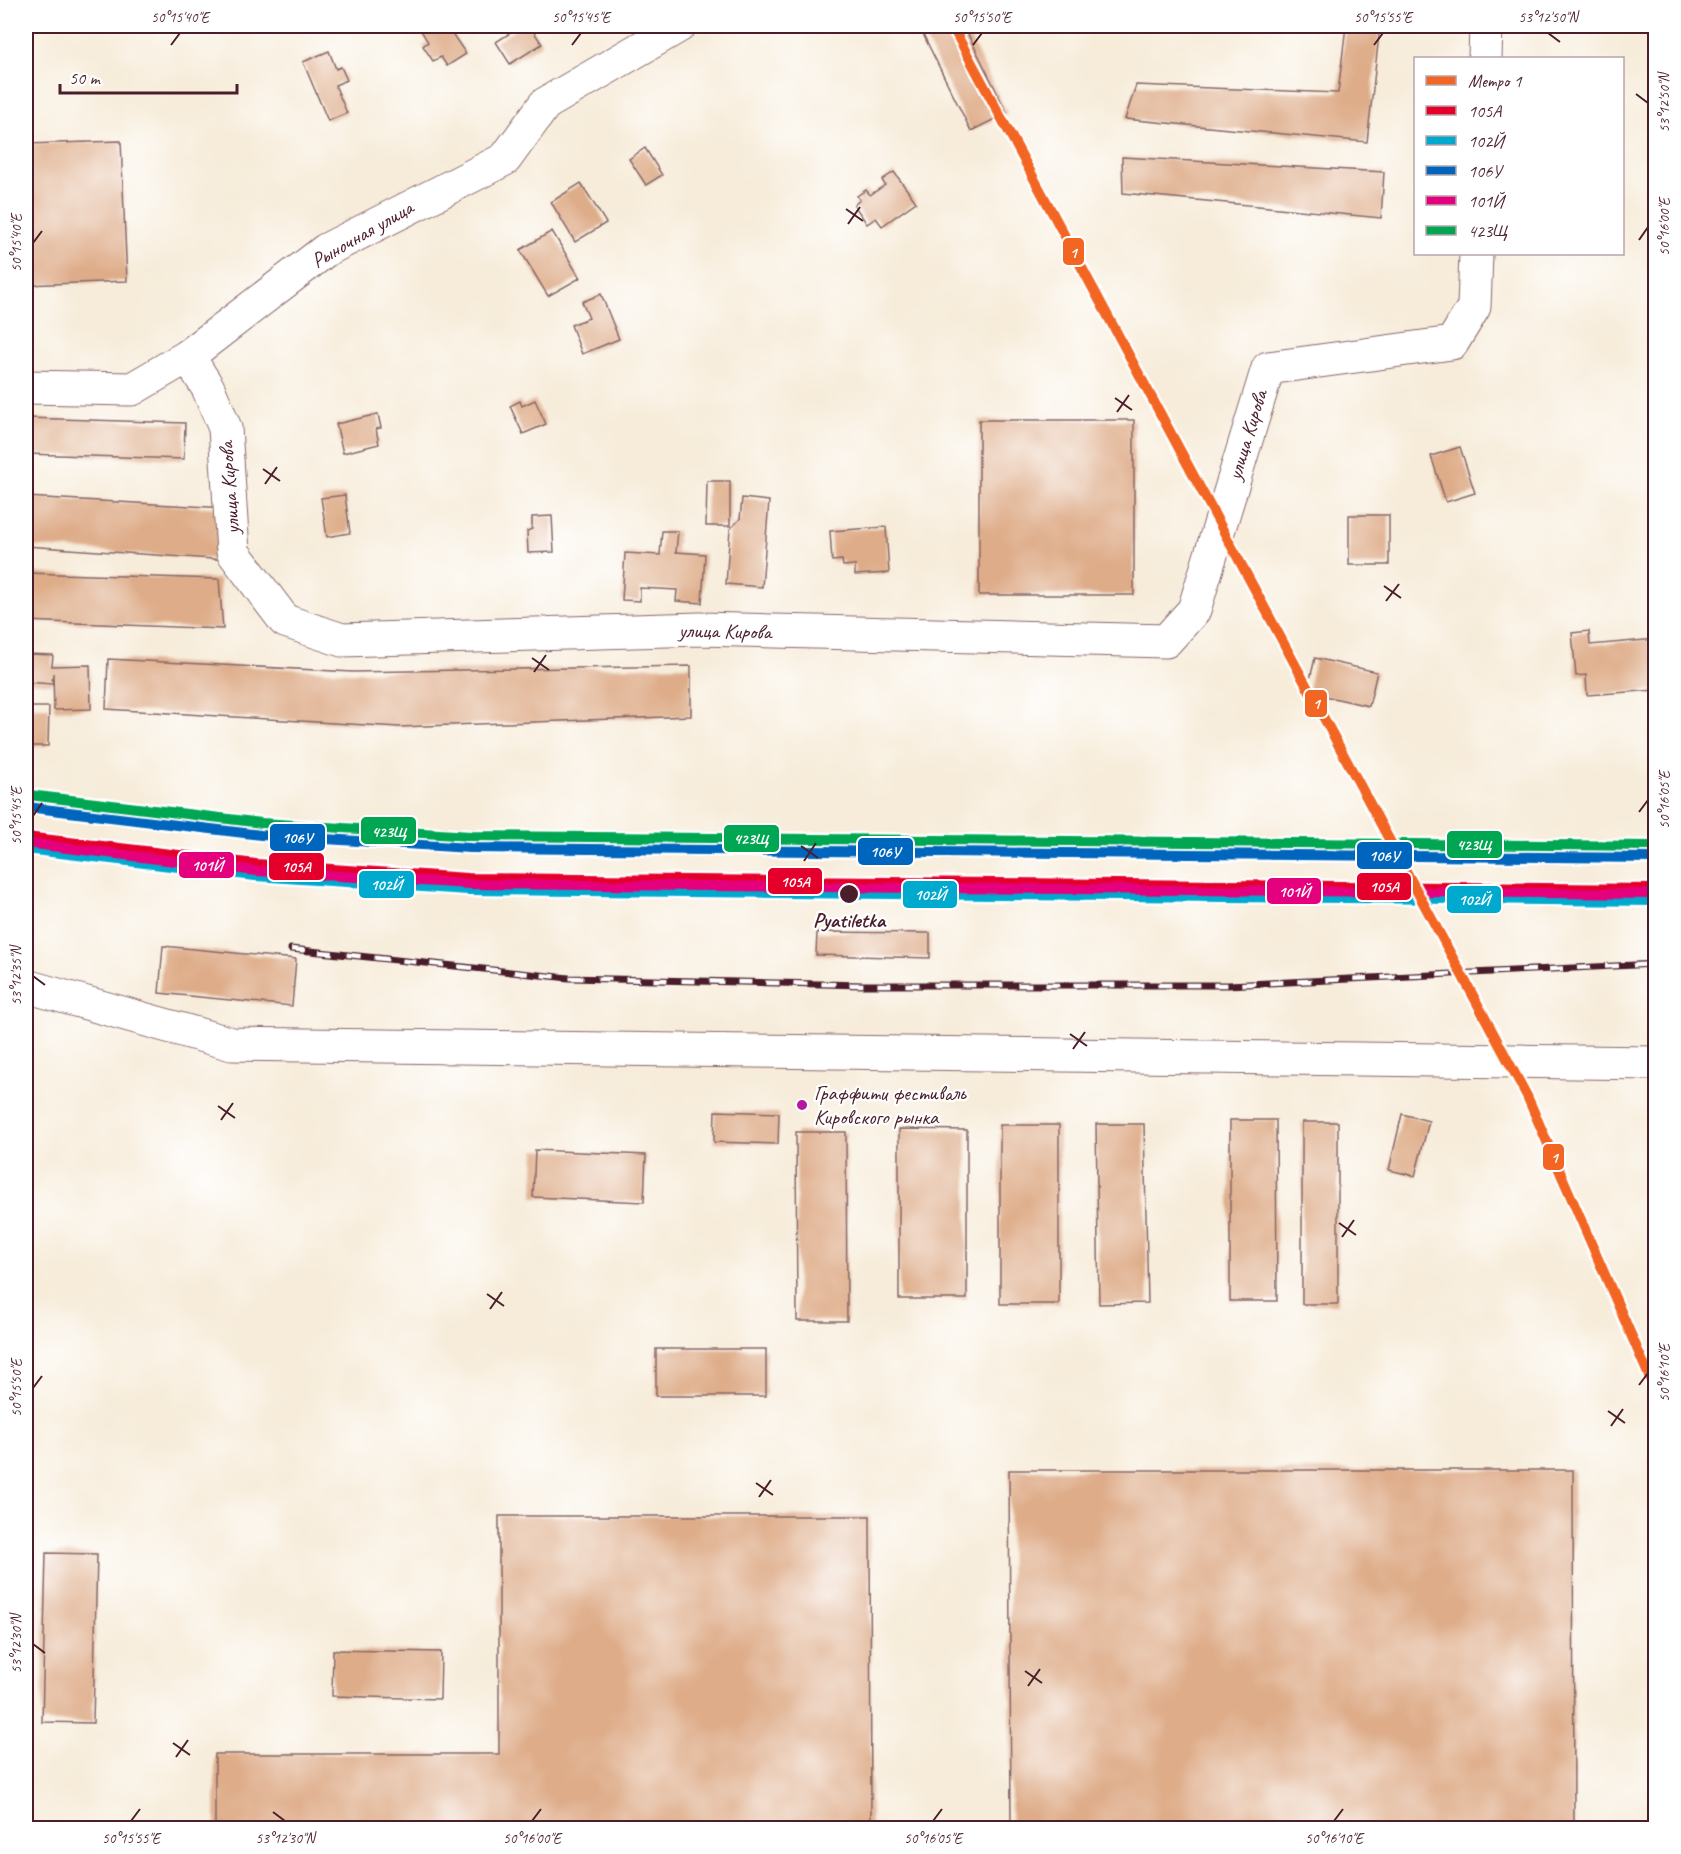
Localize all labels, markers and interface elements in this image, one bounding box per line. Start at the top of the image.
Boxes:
text: 50°15'40"E [151,8,211,27]
text: 50°15'45"E [552,8,612,27]
text: 50°15'50"E [953,8,1013,27]
text: 50°15'55"E [1354,8,1414,27]
text: 53°12'50"N [1518,8,1581,27]
scale bar [60,57,237,95]
legend [1414,57,1624,255]
text: 50 m [69,67,102,89]
text: Метро 1 [1468,70,1522,92]
text: 53°12'50"N [1655,70,1674,133]
text: 105А [1468,100,1502,122]
text: 102Й [1468,130,1506,152]
text: 106У [1468,160,1504,182]
text: 101Й [1468,190,1506,212]
street label: Рыночная улица [306,193,420,274]
text: 50°16'00"E [1655,196,1674,256]
text: 50°15'40"E [7,212,26,272]
text: 423Щ [1468,220,1508,242]
line badge: 1 [1062,237,1085,266]
text: 1 [1069,243,1078,263]
street label: улица Кирова [1220,385,1274,485]
street label: улица Кирова [213,438,245,537]
street label: улица Кирова [676,617,774,645]
line badge: 1 [1304,689,1328,718]
text: 1 [1312,694,1321,714]
text: 50°16'05"E [1655,769,1674,829]
text: 50°15'45"E [7,785,26,845]
line badge: 423Щ [360,816,417,845]
text: 423Щ [371,822,408,842]
line badge: 106У [269,823,326,852]
line badge: 423Щ [723,824,780,853]
text: 106У [282,828,316,848]
text: 423Щ [733,829,770,849]
line badge: 423Щ [1446,830,1503,859]
text: 423Щ [1456,835,1493,855]
line badge: 106У [857,837,914,866]
line badge: 106У [1356,841,1413,870]
text: 106У [870,842,904,862]
text: 106У [1369,846,1403,866]
line badge: 101Й [178,851,235,879]
line badge: 105А [268,852,325,881]
text: 101Й [191,856,226,876]
text: 105А [281,857,313,877]
line badge: 105А [767,867,823,895]
line badge: 102Й [358,870,415,899]
text: 105А [780,872,812,892]
line badge: 105А [1356,872,1412,901]
text: 102Й [370,875,405,895]
line badge: 101Й [1266,877,1322,905]
text: 105А [1369,877,1401,897]
line badge: 102Й [902,880,958,909]
text: 101Й [1278,882,1313,902]
marker: Pyatiletka [838,883,860,905]
text: 102Й [914,885,949,905]
line badge: 102Й [1446,885,1502,914]
text: 102Й [1458,890,1493,910]
place label: Pyatiletka [813,907,887,933]
text: 53°12'35"N [7,943,26,1006]
place label: Граффити фестиваль Кировского рынка [814,1080,967,1130]
marker: Граффити фестиваль Кировского рынка [795,1098,809,1112]
line badge: 1 [1542,1143,1565,1171]
text: 1 [1550,1148,1559,1168]
text: 50°16'10"E [1655,1342,1674,1402]
text: 50°15'50"E [7,1357,26,1417]
text: 53°12'30"N [7,1611,26,1674]
text: 50°15'55"E [102,1829,162,1848]
text: 53°12'30"N [255,1829,318,1848]
text: 50°16'00"E [503,1829,563,1848]
text: 50°16'05"E [904,1829,964,1848]
text: 50°16'10"E [1305,1829,1365,1848]

